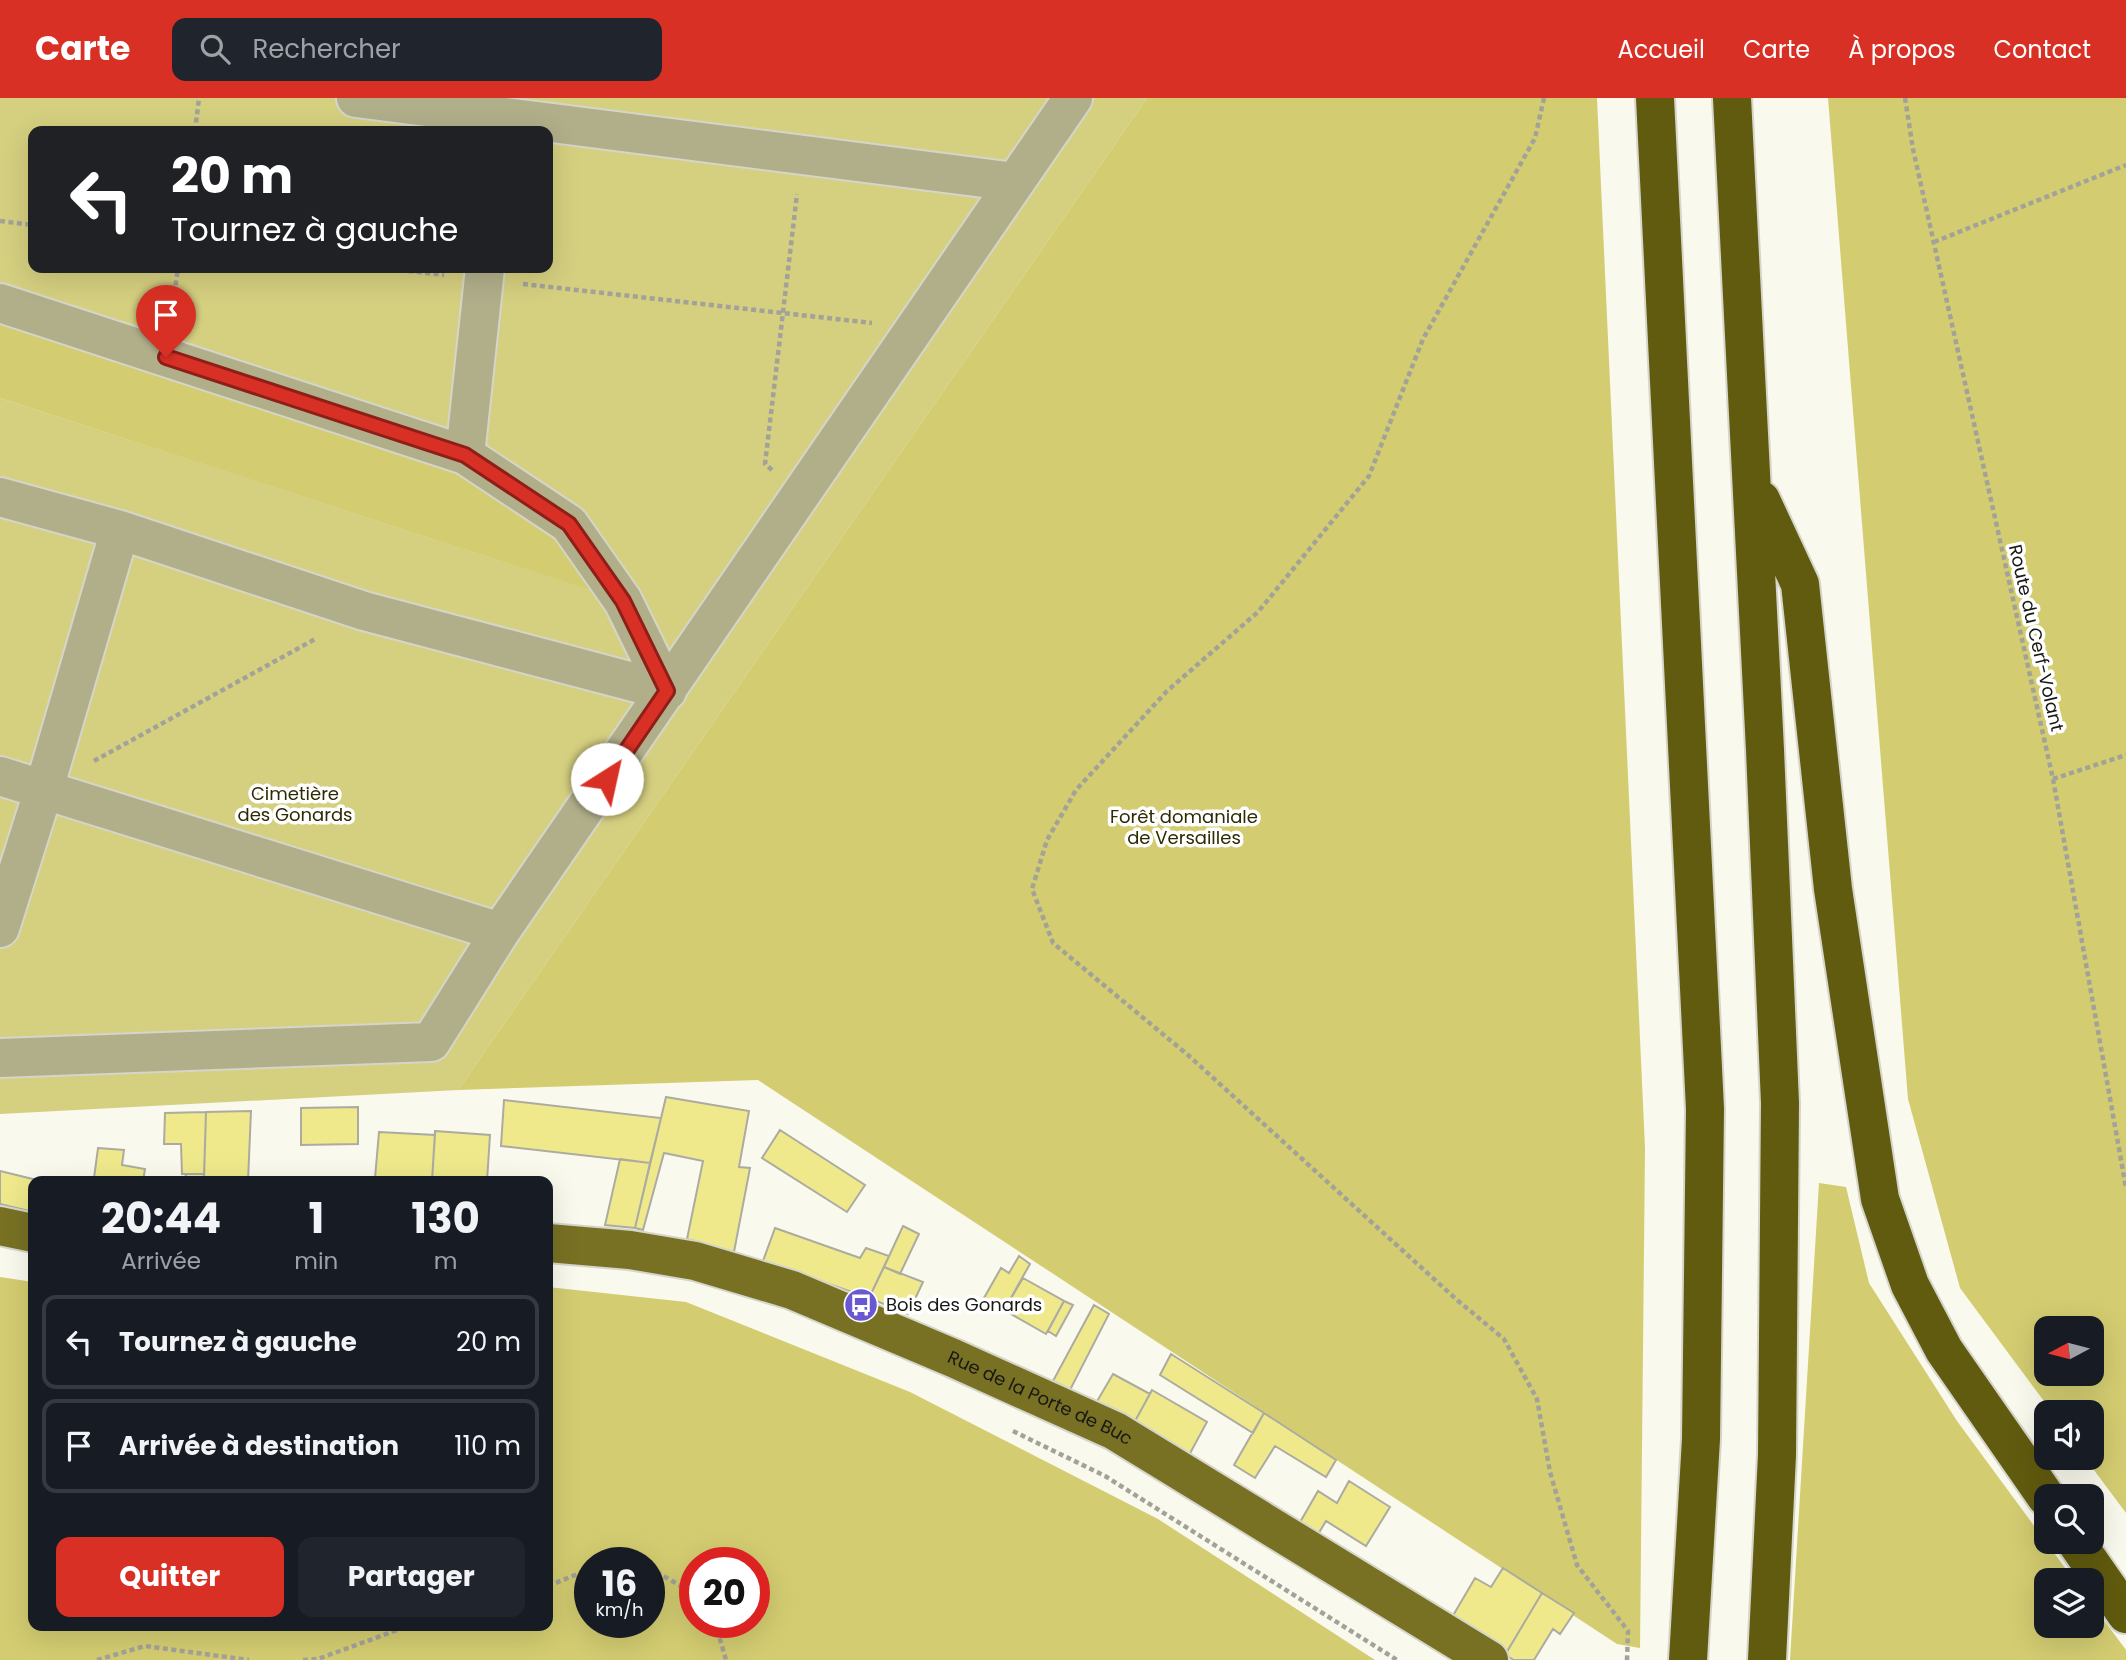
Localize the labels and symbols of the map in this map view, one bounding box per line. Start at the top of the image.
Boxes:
pin [136,285,196,357]
street label: Route du Cerf-Volant [2003,542,2070,734]
position arrow [570,742,644,816]
park label: Cimetière des Gonards [237,781,353,827]
park label: Forêt domaniale de Versailles [1110,804,1258,850]
bus stop icon: Bois des Gonards [842,1286,880,1324]
place label: Bois des Gonards [886,1292,1042,1317]
north arrow [2034,1316,2104,1386]
street label: Rue de la Porte de Buc [944,1344,1138,1451]
speed limit sign: 20 [679,1547,770,1638]

